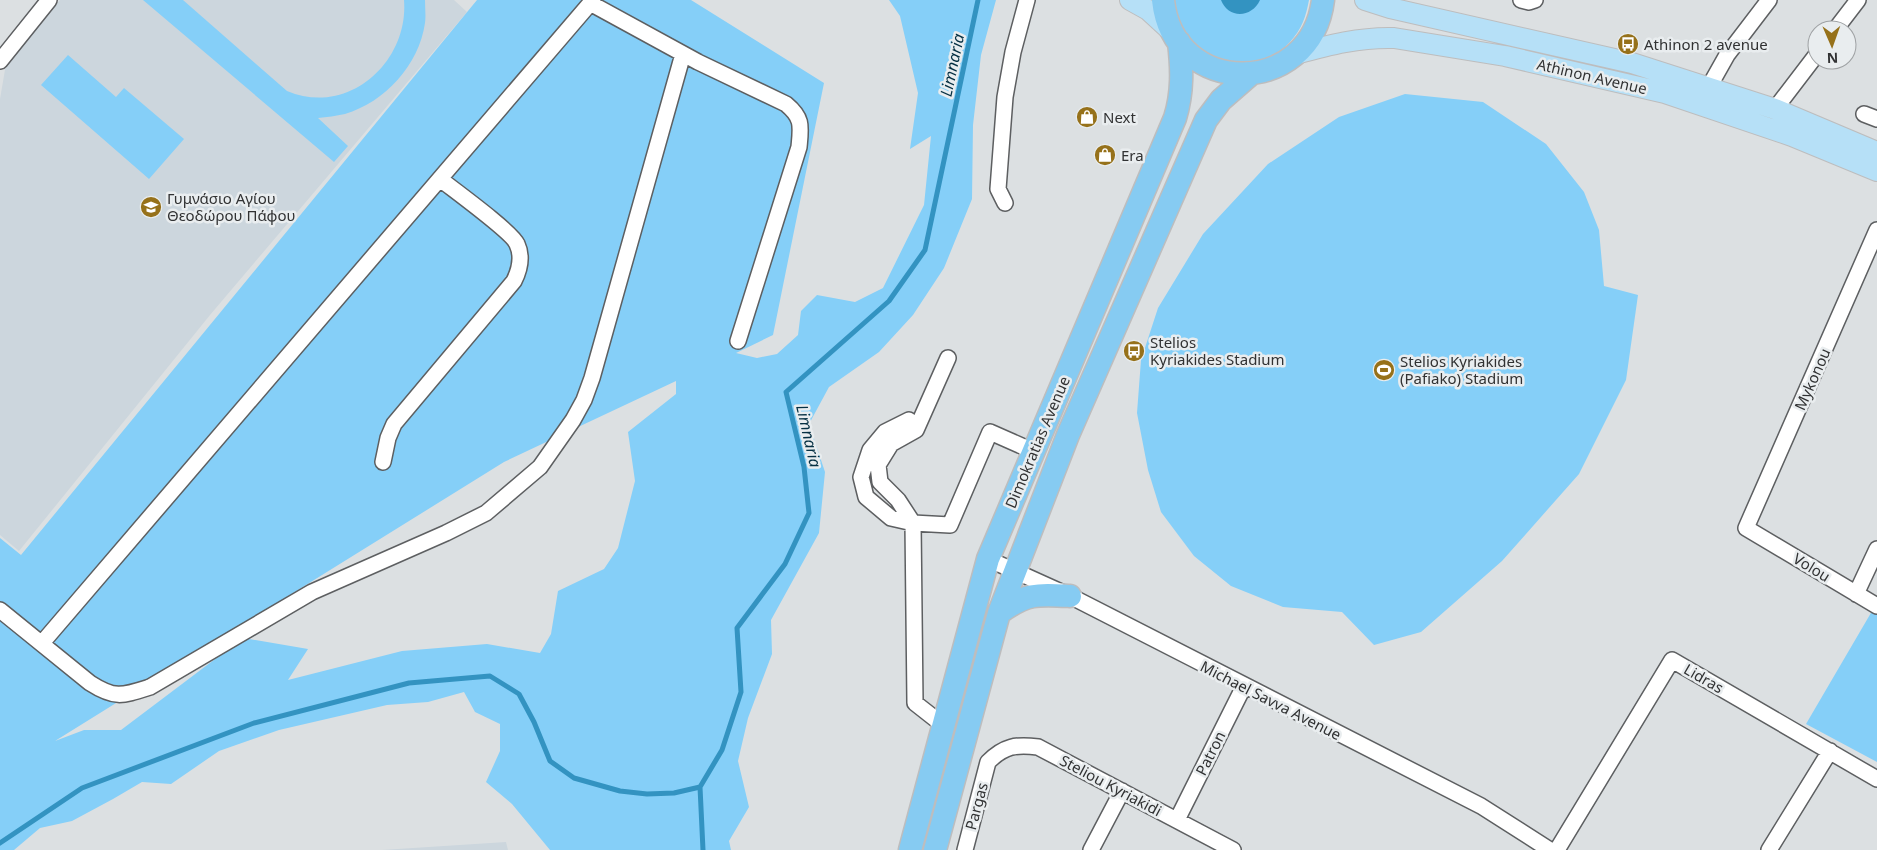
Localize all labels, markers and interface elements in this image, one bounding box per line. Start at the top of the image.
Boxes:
north arrow [1807,20,1857,70]
water label: Limnaria [935,32,969,98]
bus stop icon: Athinon 2 avenue [1616,32,1640,56]
place label: Athinon 2 avenue [1644,34,1768,54]
text: N [1826,49,1838,68]
street label: Athinon Avenue [1535,54,1649,98]
shop icon: Next [1075,105,1099,129]
place label: Next [1103,107,1136,127]
shop icon: Era [1093,143,1117,167]
place label: Era [1121,145,1144,165]
place label: Γυμνάσιο Αγίου Θεοδώρου Πάφου [167,188,296,225]
school or university icon: Γυμνάσιο Αγίου Θεοδώρου Πάφου [139,195,163,219]
place label: Stelios Kyriakides Stadium [1150,332,1285,369]
bus stop icon: Stelios Kyriakides Stadium [1122,339,1146,363]
street label: Mykonou [1789,345,1835,413]
place label: Stelios Kyriakides (Pafiako) Stadium [1400,351,1523,388]
sports icon: Stelios Kyriakides (Pafiako) Stadium [1372,358,1396,382]
street label: Dimokratias Avenue [1000,373,1074,511]
water label: Limnaria [791,402,827,470]
street label: Volou [1790,548,1834,586]
street label: Michael Savva Avenue [1197,656,1345,744]
street label: Lidras [1681,659,1727,697]
street label: Patron [1190,727,1230,779]
street label: Steliou Kyriakidi [1057,750,1165,820]
street label: Pargas [960,780,992,832]

